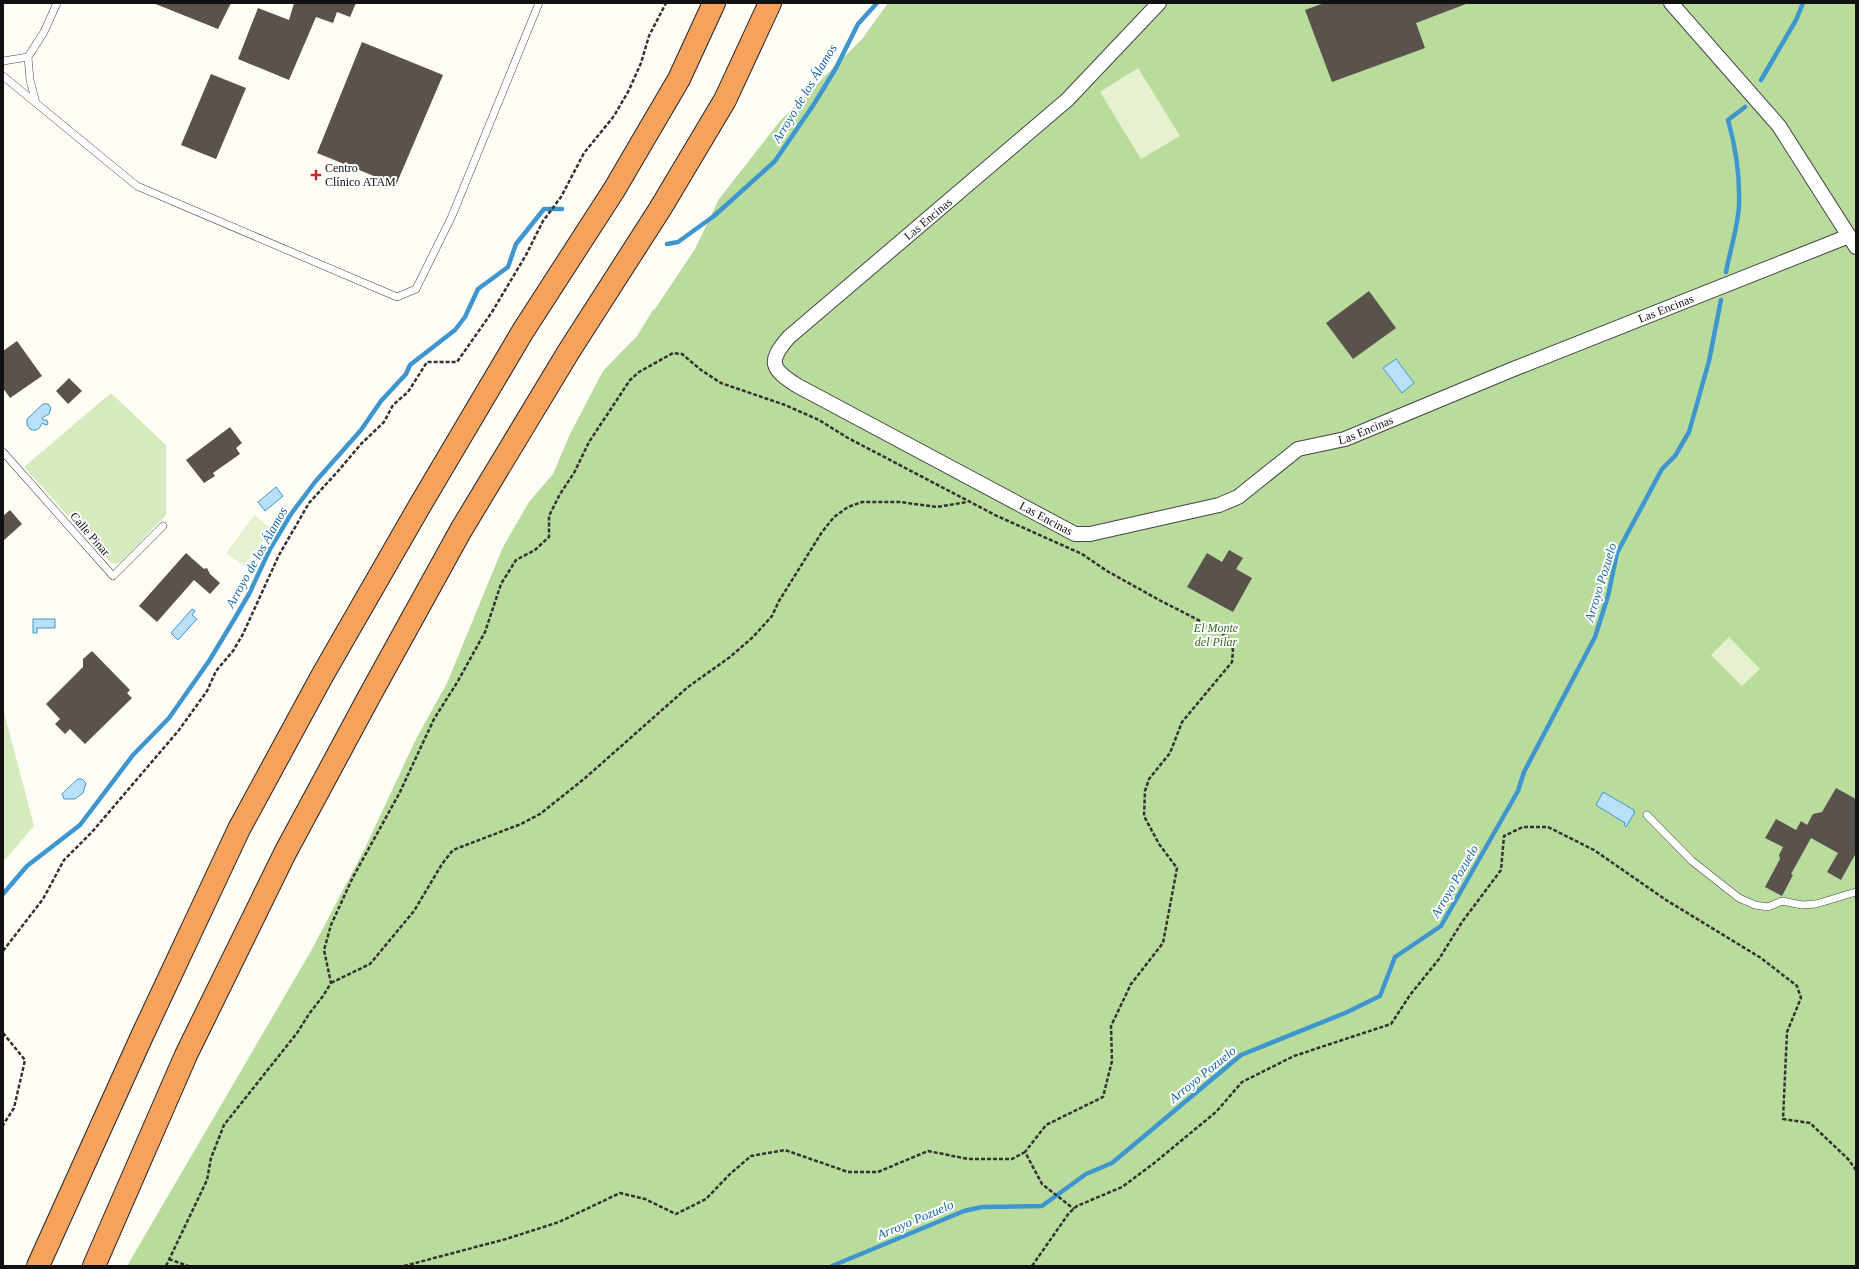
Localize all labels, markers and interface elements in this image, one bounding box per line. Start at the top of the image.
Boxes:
water label: Arroyo de los Álamos [769,41,840,146]
place label: Centro Clínico ATAM [325,161,396,189]
marker: Centro Clínico ATAM [310,169,322,181]
street label: Las Encinas [901,195,955,243]
street label: Las Encinas [1636,291,1696,326]
street label: Las Encinas [1337,413,1396,447]
street label: Las Encinas [1017,499,1075,539]
water label: Arroyo de los Álamos [222,504,290,611]
street label: Calle Pinar [67,509,113,559]
water label: Arroyo Pozuelo [1581,541,1620,624]
park label: El Monte del Pilar [1193,621,1239,649]
water label: Arroyo Pozuelo [1427,842,1482,921]
water label: Arroyo Pozuelo [1165,1043,1239,1106]
water label: Arroyo Pozuelo [874,1196,956,1243]

